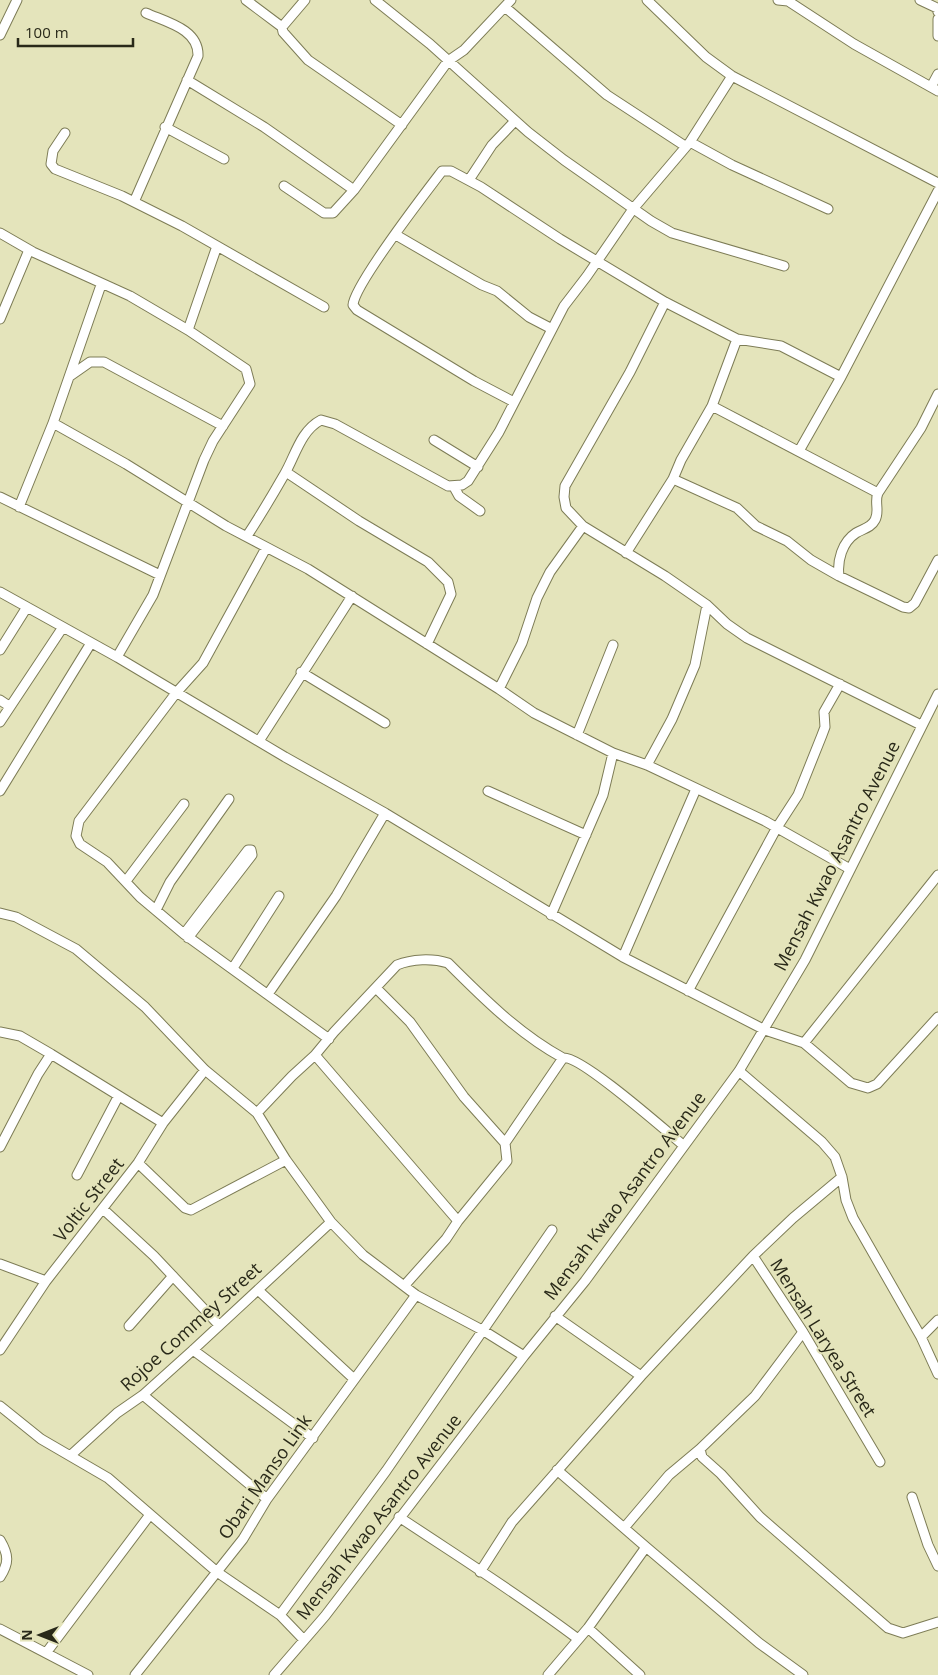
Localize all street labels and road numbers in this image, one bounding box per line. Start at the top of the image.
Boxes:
street label: Mensah Kwao Asantro Avenue [768,736,905,975]
street label: Mensah Kwao Asantro Avenue [538,1086,711,1304]
street label: Voltic Street [48,1152,129,1246]
street label: Mensah Laryea Street [765,1254,882,1421]
street label: Rojoe Commey Street [115,1257,266,1396]
street label: Obari Manso Link [212,1409,317,1544]
street label: Mensah Kwao Asantro Avenue [290,1409,466,1624]

